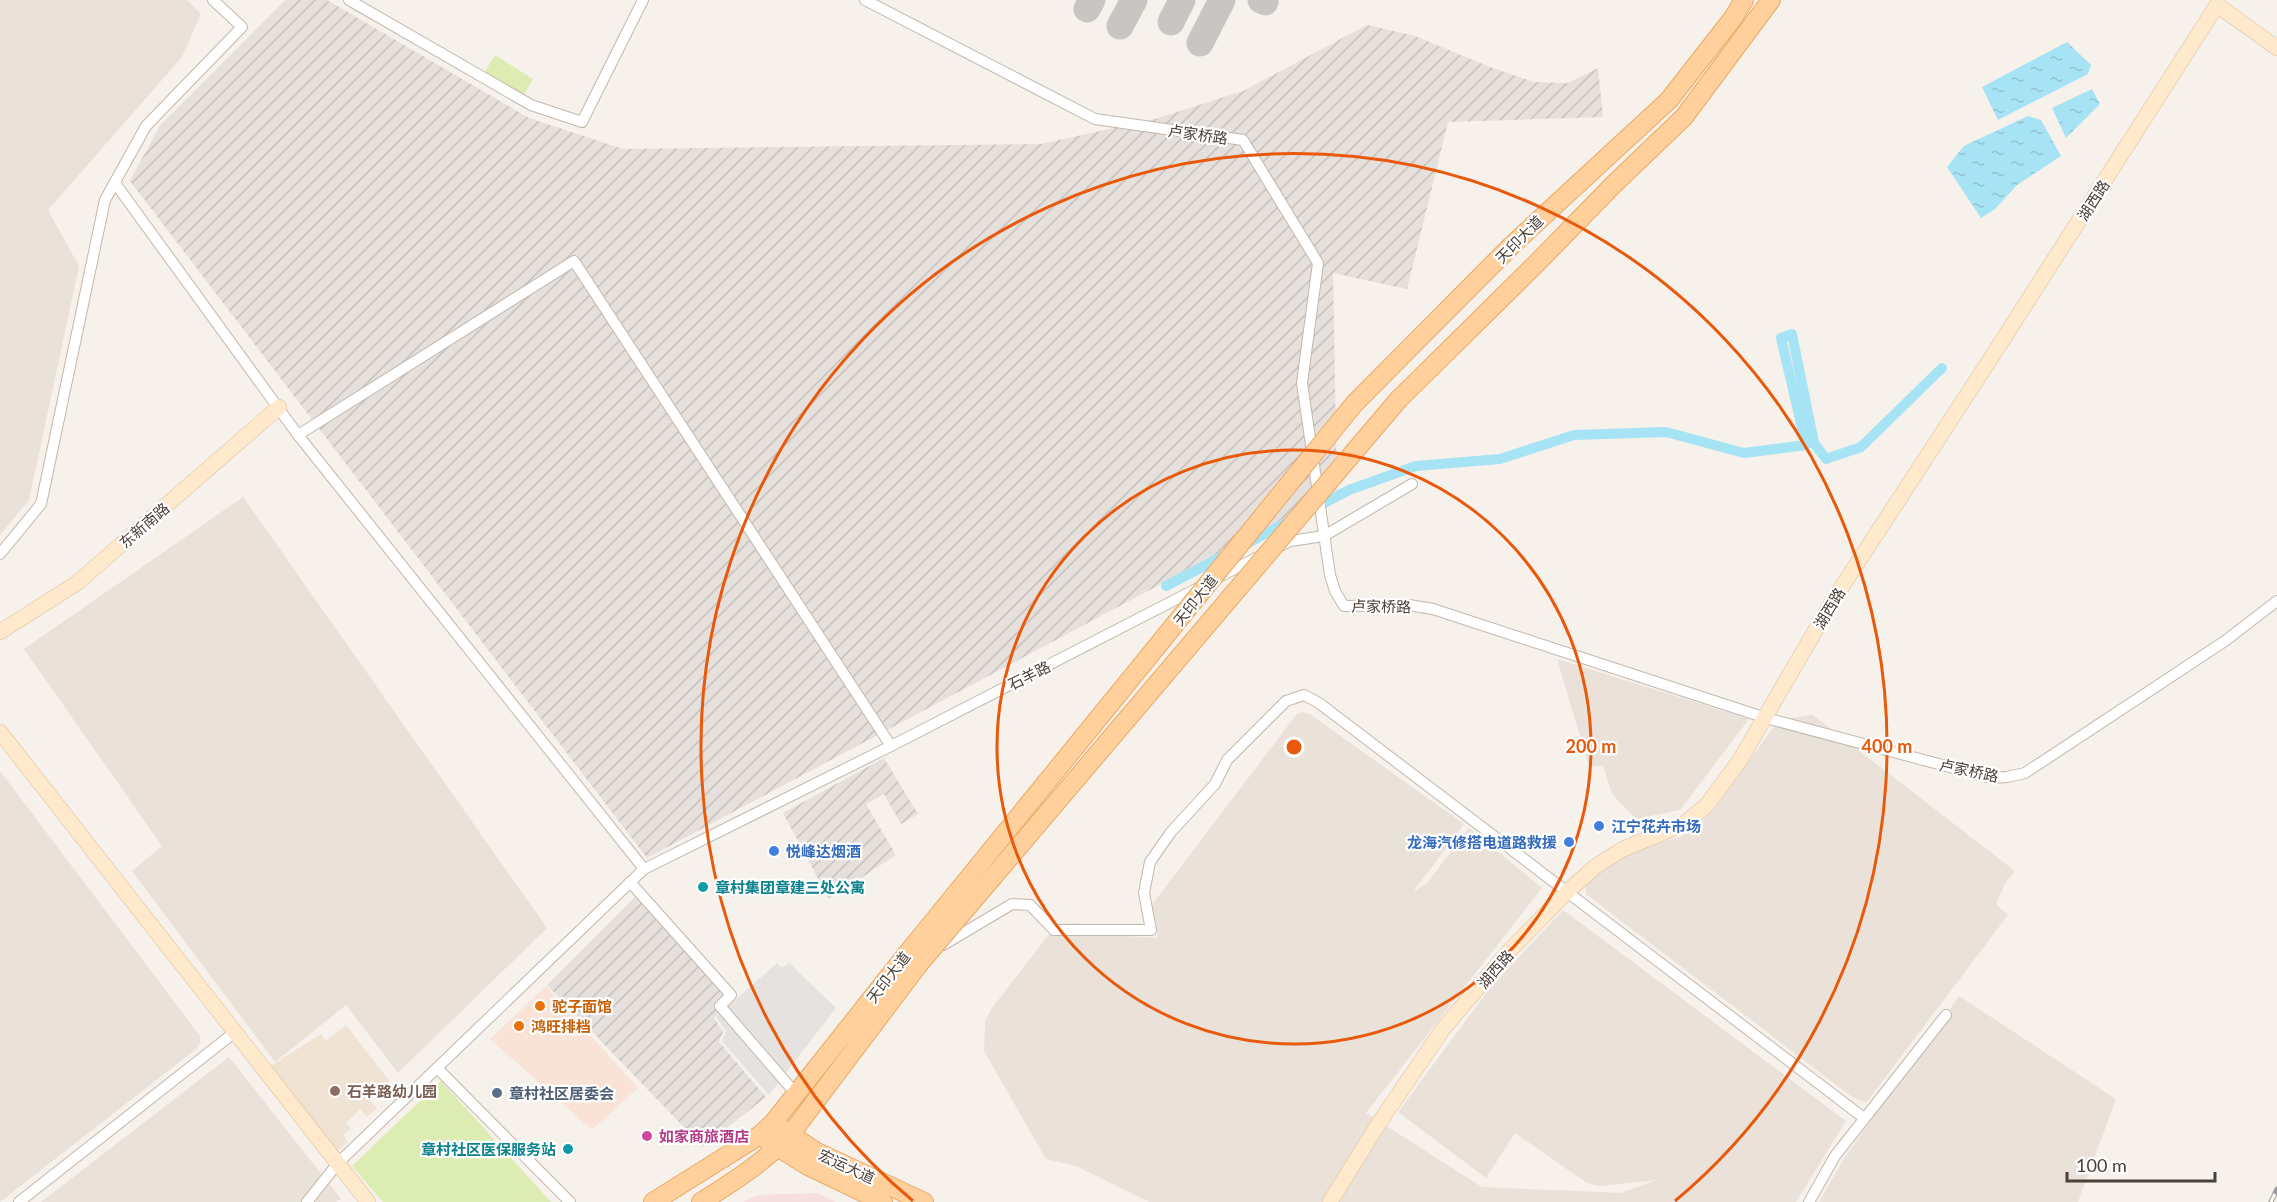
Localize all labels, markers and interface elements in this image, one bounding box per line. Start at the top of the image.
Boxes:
street label: 卢家桥路 [1167,121,1229,147]
street label: 湖西路 [2073,176,2113,224]
street label: 天印大道 [1491,211,1547,267]
street label: 东新南路 [115,499,173,551]
street label: 天印大道 [1169,571,1221,629]
street label: 湖西路 [1810,584,1848,632]
street label: 卢家桥路 [1351,596,1411,616]
street label: 石羊路 [1005,657,1053,693]
text: 200 m [1566,735,1616,757]
text: 400 m [1862,735,1912,757]
centre of rings [1284,737,1304,757]
street label: 卢家桥路 [1938,755,2000,785]
place label: 江宁花卉市场 [1611,817,1701,835]
marker: 江宁花卉市场 [1592,819,1606,833]
place label: 龙海汽修搭电道路救援 [1407,833,1557,851]
marker: 龙海汽修搭电道路救援 [1562,835,1576,849]
place label: 悦峰达烟酒 [786,842,861,860]
marker: 悦峰达烟酒 [767,844,781,858]
place label: 章村集团章建三处公寓 [715,878,865,896]
marker: 章村集团章建三处公寓 [696,880,710,894]
street label: 湖西路 [1473,946,1517,992]
street label: 天印大道 [862,948,914,1006]
place label: 驼子面馆 [552,997,612,1015]
marker: 驼子面馆 [533,999,547,1013]
place label: 鸿旺排档 [531,1017,591,1035]
marker: 鸿旺排档 [512,1019,526,1033]
place label: 石羊路幼儿园 [347,1082,437,1100]
marker: 石羊路幼儿园 [328,1084,342,1098]
place label: 章村社区居委会 [509,1084,614,1102]
marker: 章村社区居委会 [490,1086,504,1100]
place label: 如家商旅酒店 [659,1127,749,1145]
marker: 如家商旅酒店 [640,1129,654,1143]
place label: 章村社区医保服务站 [421,1140,556,1158]
marker: 章村社区医保服务站 [561,1142,575,1156]
street label: 宏运大道 [816,1145,878,1187]
scale bar [2067,1145,2216,1183]
text: 100 m [2076,1154,2127,1176]

